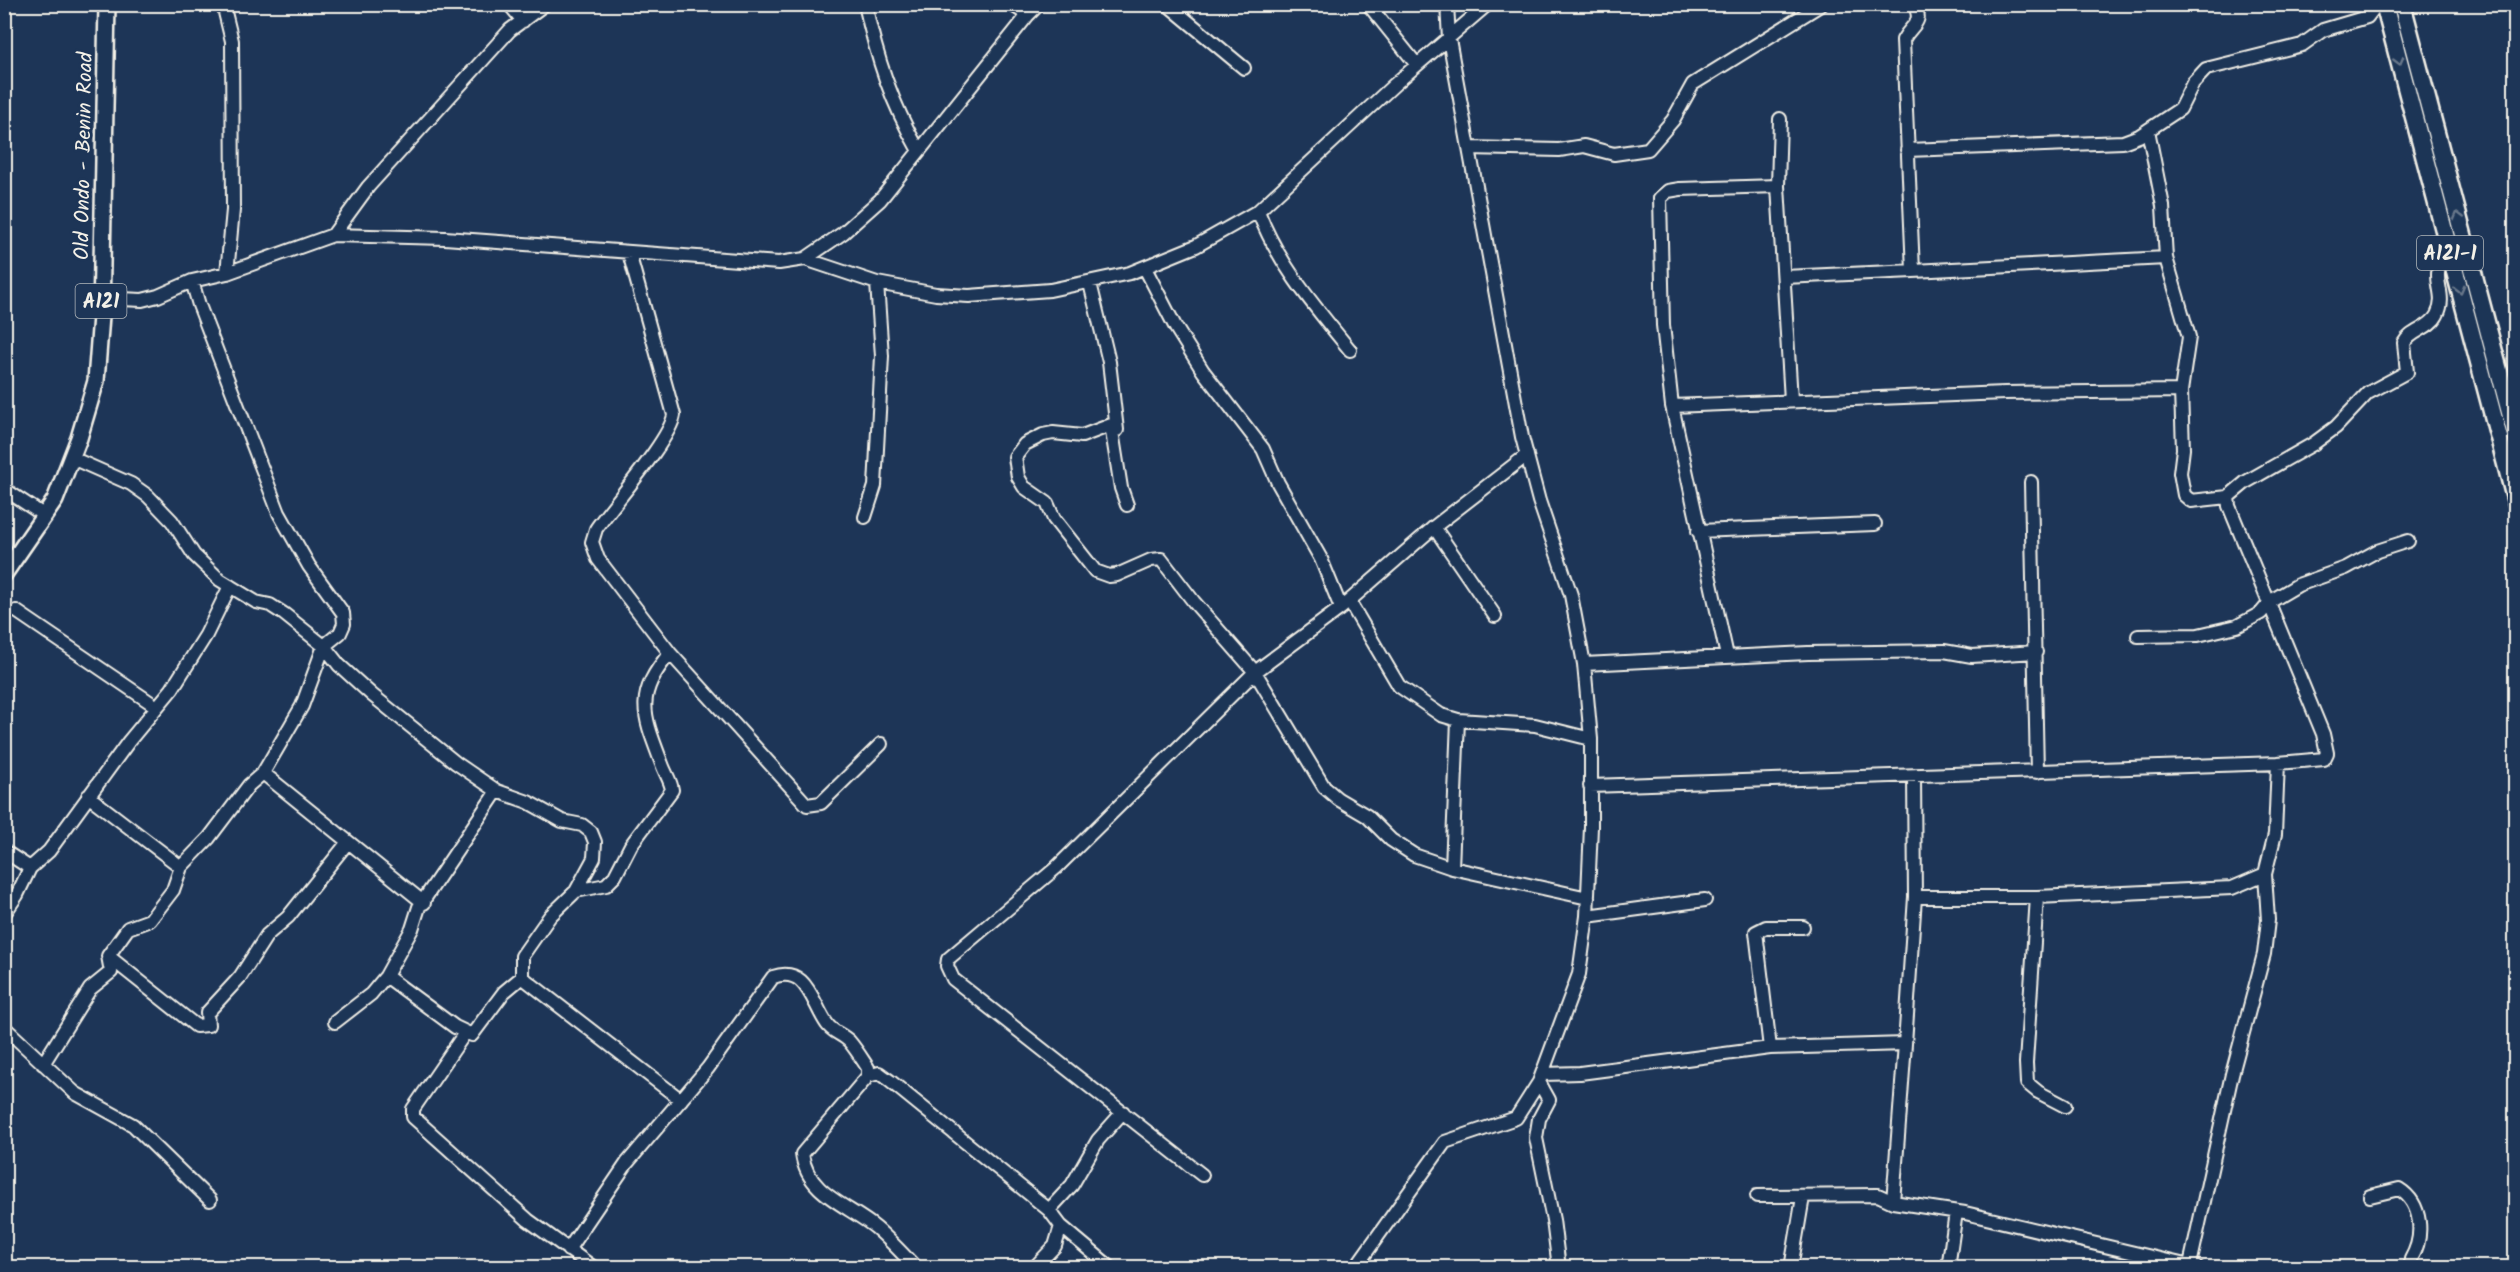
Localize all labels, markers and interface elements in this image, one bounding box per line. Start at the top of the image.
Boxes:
street label: Old Ondo - Benin Road [66,51,103,260]
one-way arrow [2392,55,2404,66]
one-way arrow [2452,211,2465,221]
road number: A121-1 [2417,236,2483,270]
road number: A121 [76,284,126,318]
one-way arrow [2452,285,2465,295]

